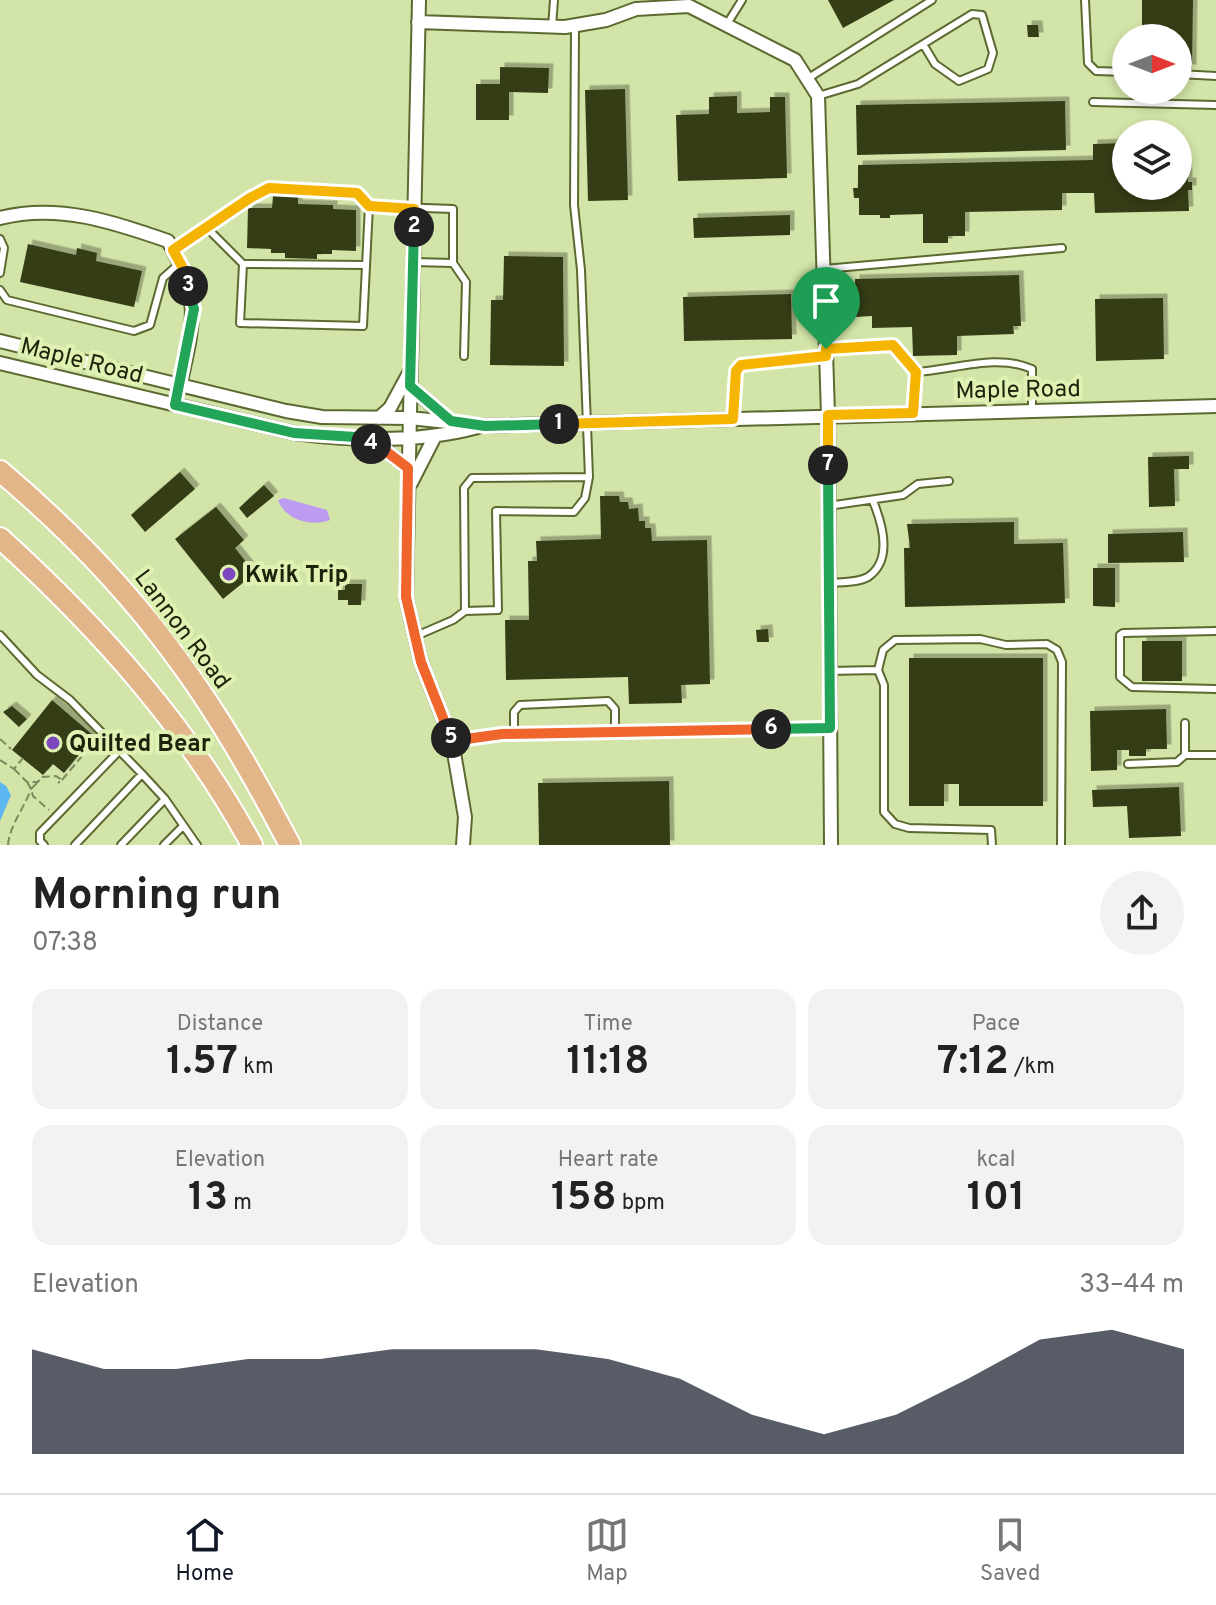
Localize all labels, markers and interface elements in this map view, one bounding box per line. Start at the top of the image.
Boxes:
north arrow [1112,24,1192,104]
map controls [1112,24,1192,200]
button: layers [1112,120,1192,200]
pin: 2 [394,207,434,247]
text: 2 [407,213,421,240]
pin: 3 [168,266,208,306]
pin [792,267,860,349]
text: 3 [181,272,195,299]
icon: arrive [804,279,848,323]
street label: Maple Road [17,332,146,392]
street label: Maple Road [955,375,1081,407]
pin: 1 [539,404,579,444]
text: 1 [555,410,563,437]
pin: 4 [351,424,391,464]
text: 4 [364,430,378,457]
pin: 7 [808,445,848,485]
text: 7 [822,451,834,478]
place label: Kwik Trip [245,561,348,591]
street label: Lannon Road [127,564,236,696]
marker: Kwik Trip [220,565,238,583]
pin: 6 [751,709,791,749]
text: 6 [764,715,778,742]
pin: 5 [431,718,471,758]
text: 5 [444,724,458,751]
place label: Quilted Bear [69,730,211,760]
marker: Quilted Bear [44,734,62,752]
text: Morning run [32,869,282,925]
button: share [1100,871,1184,955]
text: 07:38 [32,927,98,960]
text: Distance [177,1011,263,1038]
text: Time [583,1011,633,1038]
text: Pace [972,1011,1020,1038]
text: 1.57 [166,1038,238,1088]
text: 11:18 [567,1038,649,1088]
text: 7:12 [937,1038,1009,1088]
text: km [238,1054,274,1081]
text: /km [1009,1054,1055,1081]
text: Elevation [175,1147,265,1174]
text: Heart rate [558,1147,658,1174]
text: kcal [976,1147,1016,1174]
text: 13 [188,1174,228,1224]
text: 158 [551,1174,617,1224]
text: 101 [967,1174,1025,1224]
text: m [228,1190,252,1217]
text: bpm [617,1190,665,1217]
text: Elevation [32,1269,139,1302]
text: 33–44 m [1079,1269,1184,1302]
tab: Home [176,1513,234,1588]
tab: Map [585,1513,629,1588]
tab: Saved [980,1513,1040,1588]

